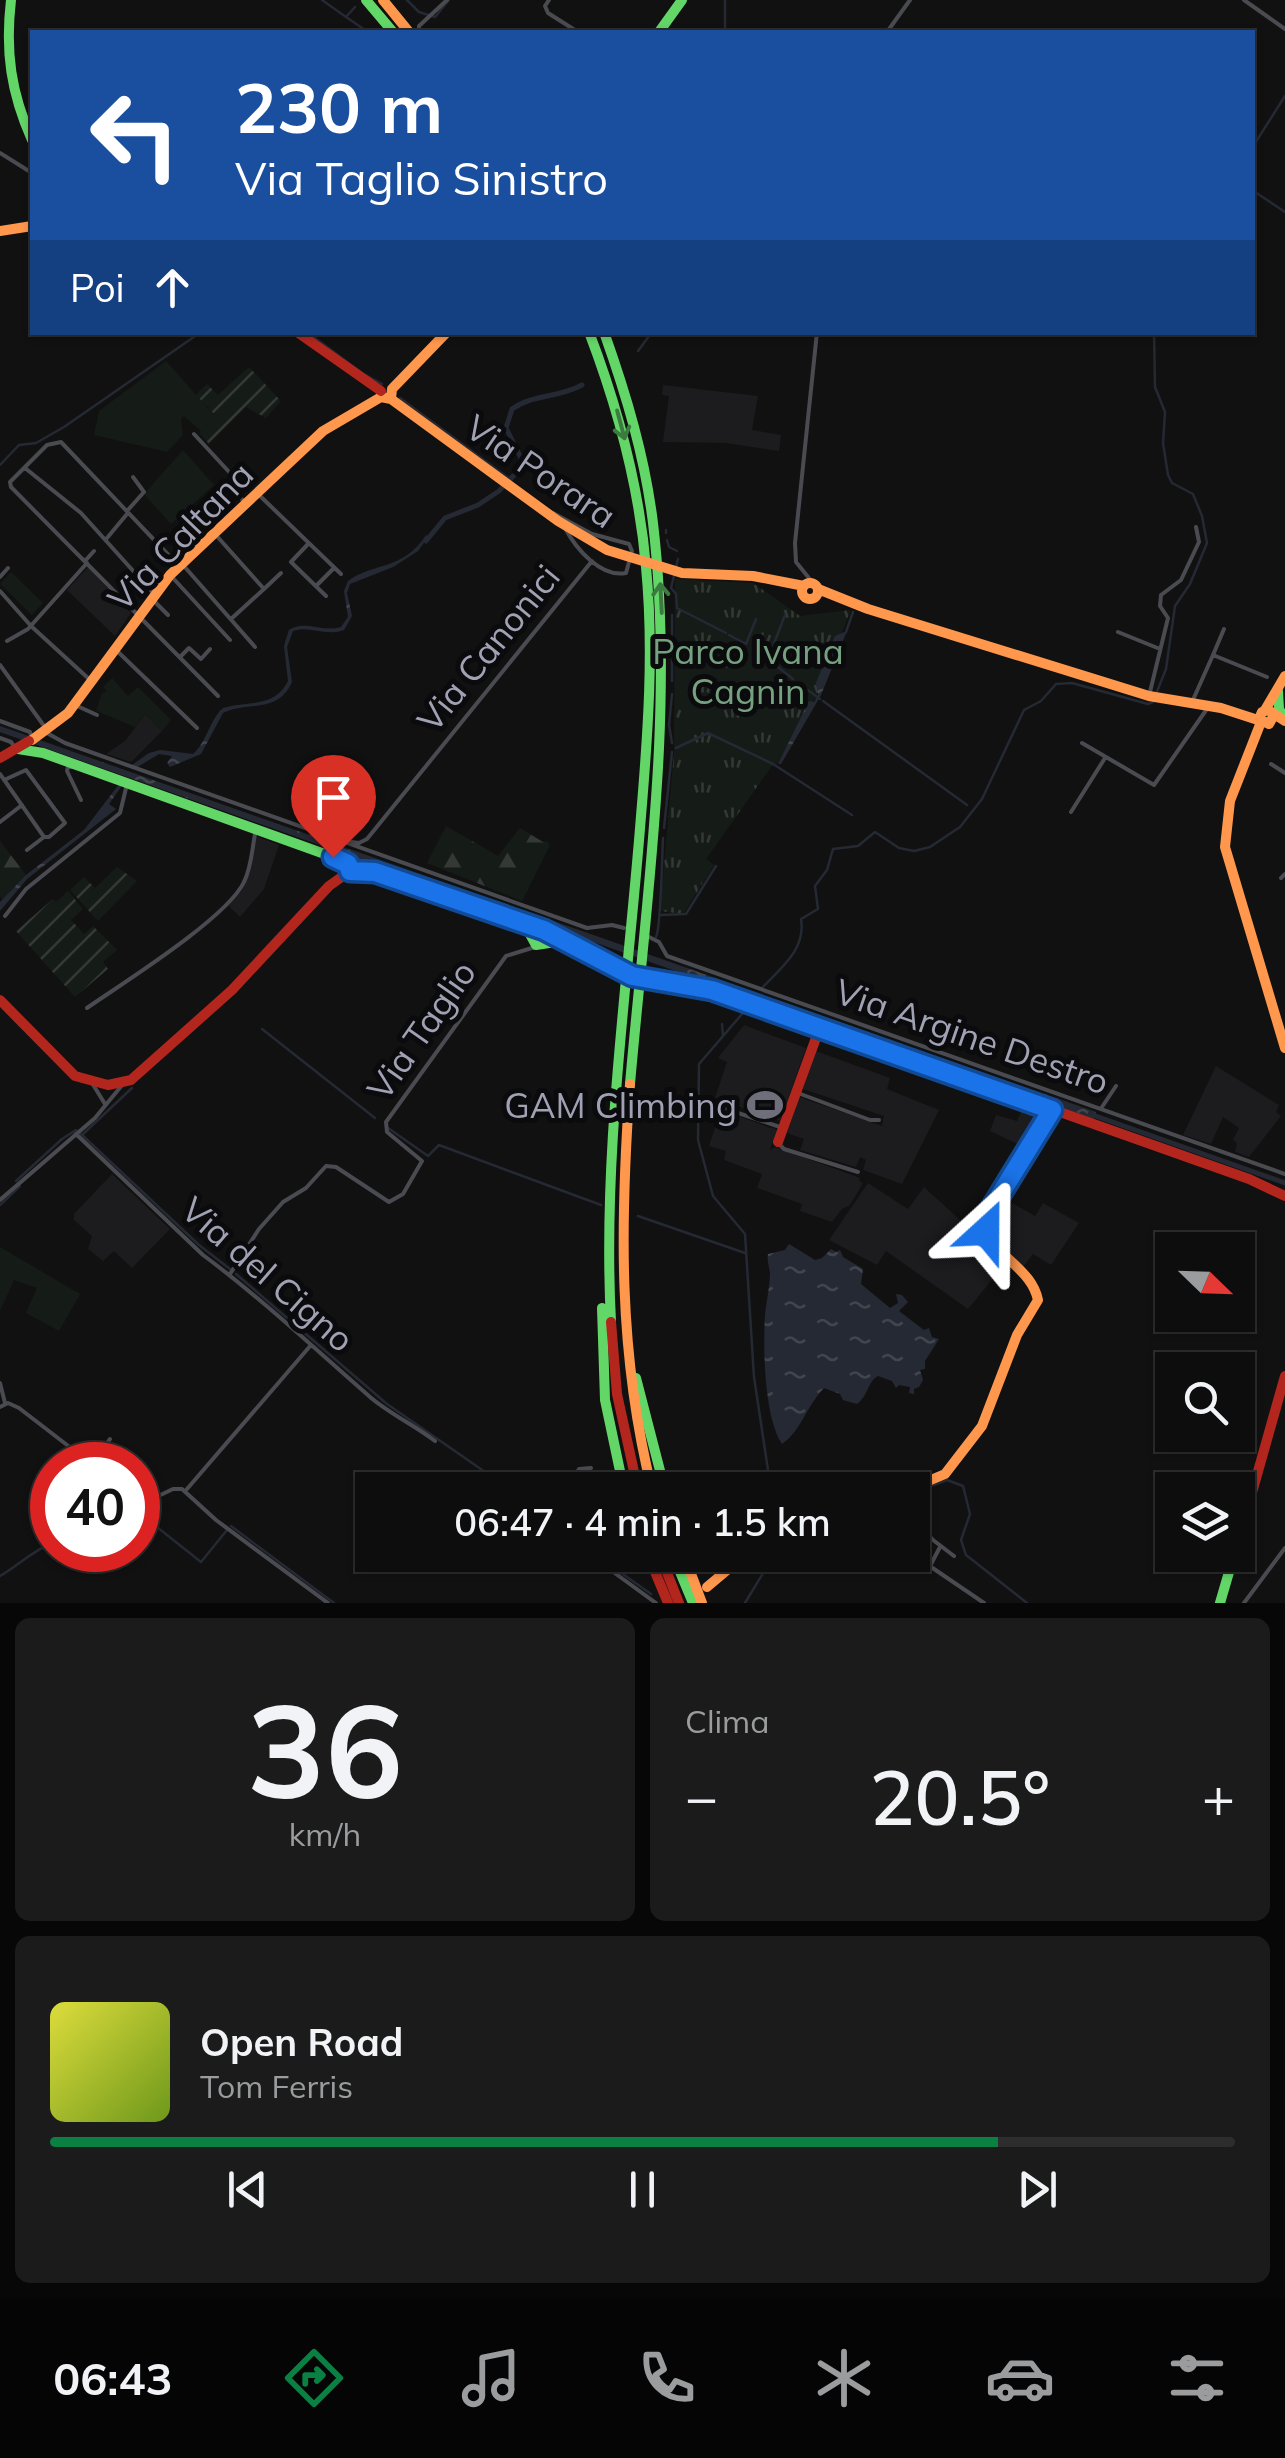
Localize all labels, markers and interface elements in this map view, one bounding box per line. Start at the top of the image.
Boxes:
text: 230 m [235,63,443,151]
icon: left [70,70,200,200]
text: Via Taglio Sinistro [235,150,608,206]
icon: ahead [145,260,200,315]
text: Poi [70,264,125,312]
street label: Via Porara [457,405,625,537]
one-way arrow [612,409,631,440]
street label: Via Caltana [98,452,262,620]
street label: Via Canonici [407,556,569,740]
one-way arrow [651,583,670,615]
park label: Parco Ivana Cagnin [652,629,844,713]
pin [291,755,376,858]
icon: arrive [306,770,361,825]
street label: Via Taglio [357,952,485,1108]
street label: Via Argine Destro [829,969,1115,1103]
place label: GAM Climbing [504,1083,737,1127]
sports icon: GAM Climbing [746,1086,784,1124]
position arrow [934,1179,1038,1283]
street label: Via del Cigno [173,1187,363,1361]
north arrow [1155,1232,1255,1332]
map controls [1155,1232,1255,1572]
button: search [1155,1352,1255,1452]
speed limit sign: 40 [30,1442,160,1572]
button: layers [1155,1472,1255,1572]
text: 06:47 · 4 min · 1.5 km [454,1498,831,1546]
text: 36 [247,1667,403,1831]
text: Clima [685,1701,769,1741]
text: 20.5° [870,1750,1050,1844]
text: − [685,1762,718,1831]
text: + [1202,1762,1235,1831]
text: km/h [289,1814,361,1854]
text: Open Road [200,2018,403,2066]
text: Tom Ferris [200,2066,353,2106]
icon: previous [220,2162,275,2217]
icon: pause [615,2162,670,2217]
icon: next [1010,2162,1065,2217]
icon: directions [279,2343,349,2413]
icon: music [456,2343,526,2413]
icon: phone [632,2343,702,2413]
icon: climate [809,2343,879,2413]
icon: car [985,2343,1055,2413]
icon: filters [1162,2343,1232,2413]
text: 06:43 [53,2350,172,2406]

